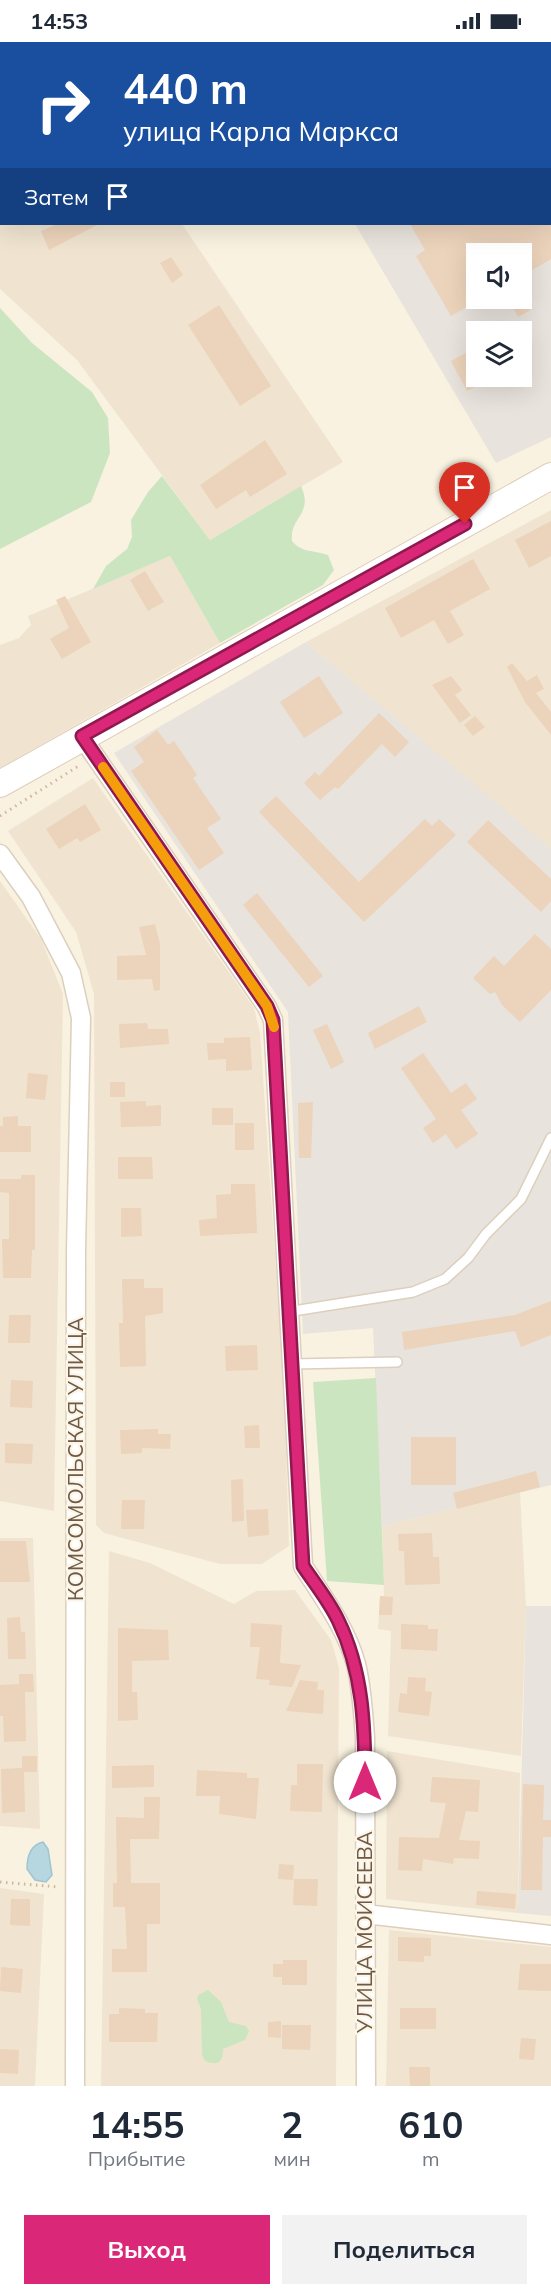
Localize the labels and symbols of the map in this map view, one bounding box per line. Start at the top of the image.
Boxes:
pin [439,462,490,524]
street label: КОМСОМОЛЬСКАЯ УЛИЦА [62,1317,88,1601]
position arrow [333,1750,397,1814]
street label: УЛИЦА МОИСЕЕВА [351,1830,377,2034]

